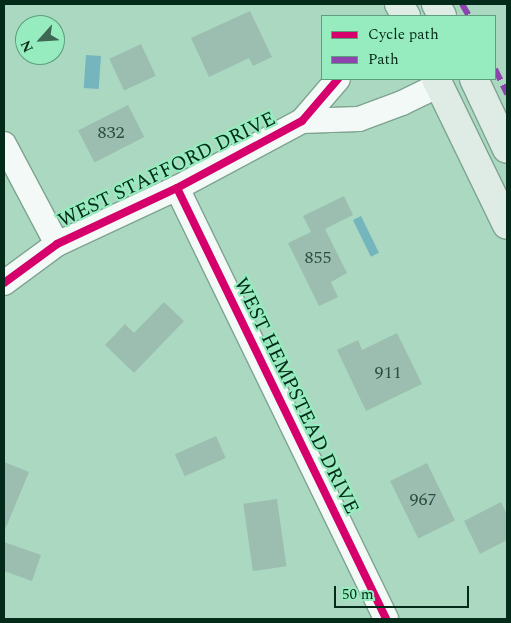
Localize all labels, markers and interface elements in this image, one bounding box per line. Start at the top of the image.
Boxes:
north arrow [15,15,65,65]
legend [321,15,496,80]
text: Cycle path [368,23,439,46]
text: N [15,37,39,56]
text: Path [368,48,399,71]
street label: WEST STAFFORD DRIVE [54,107,280,233]
house number: 832 [98,122,124,144]
house number: 855 [305,247,331,269]
street label: WEST HEMPSTEAD DRIVE [228,274,364,518]
house number: 911 [375,362,401,384]
house number: 967 [410,489,436,511]
scale bar [336,576,471,608]
text: 50 m [342,583,374,606]

